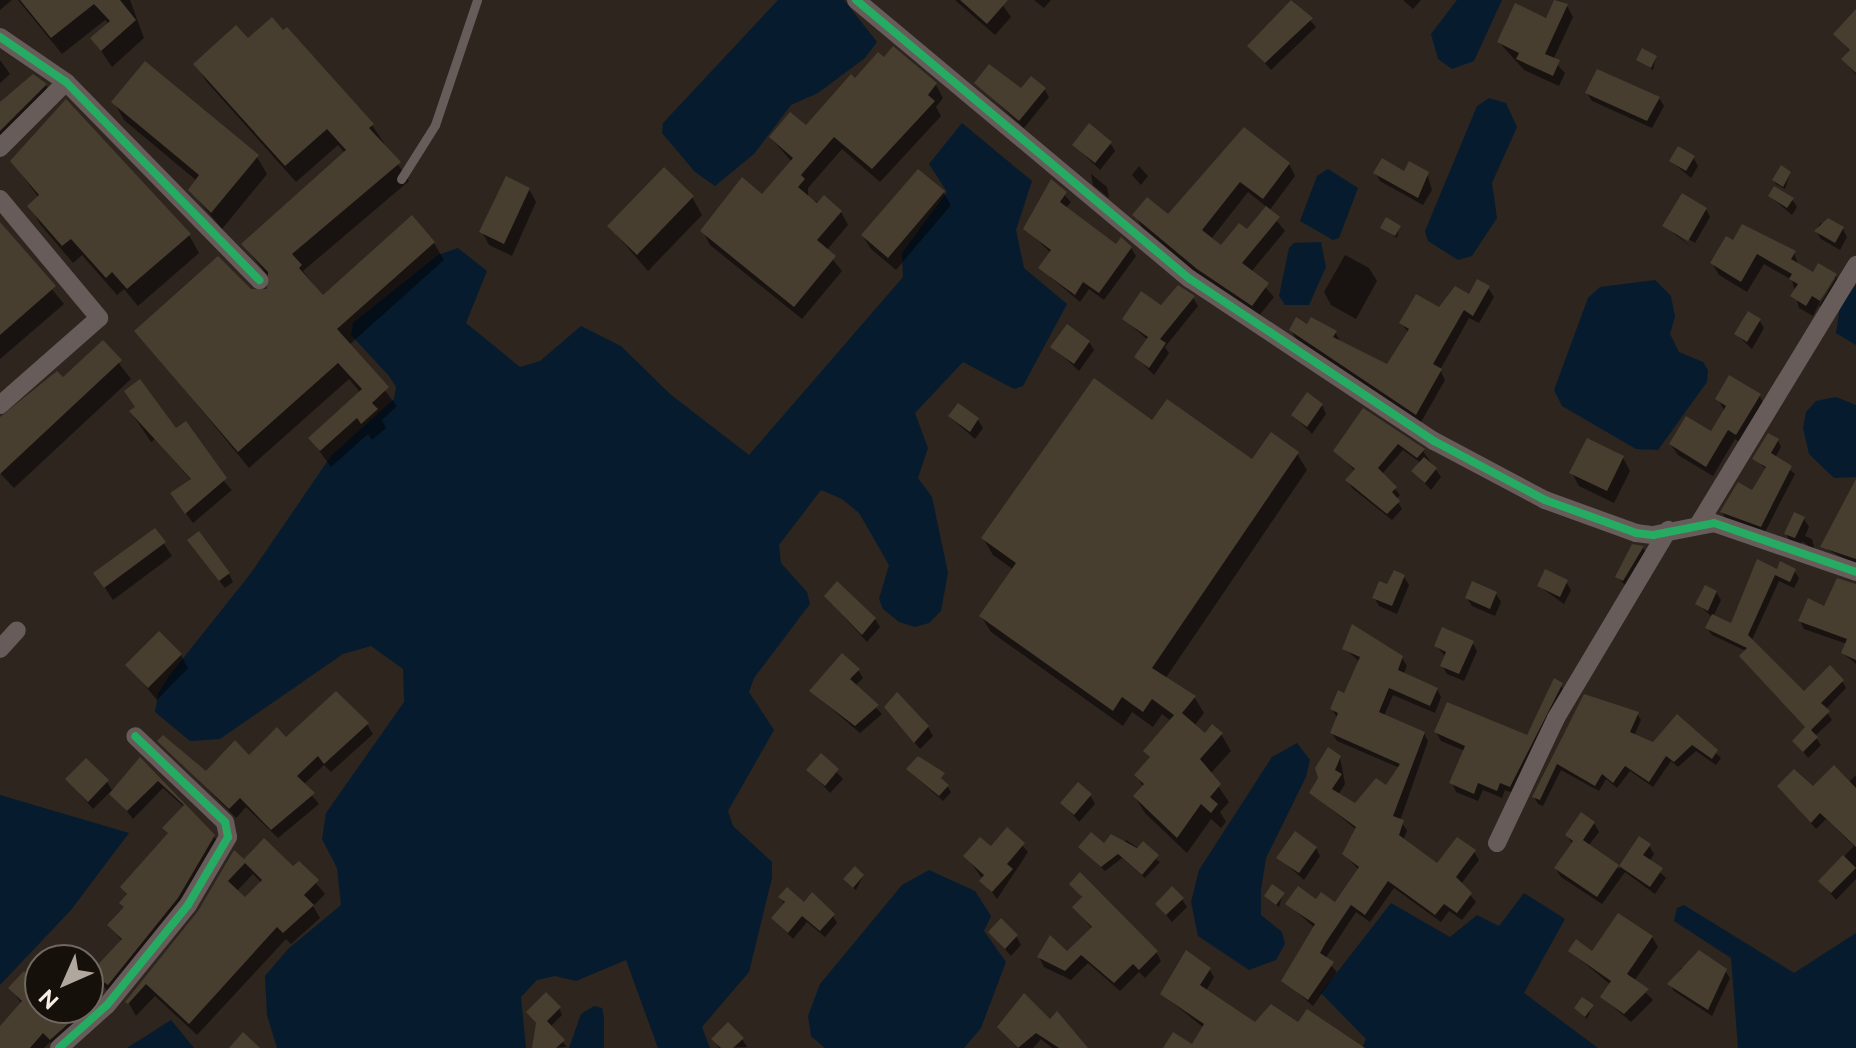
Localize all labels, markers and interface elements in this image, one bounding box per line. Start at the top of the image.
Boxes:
north arrow [24,944,104,1024]
text: N [33,984,64,1015]

